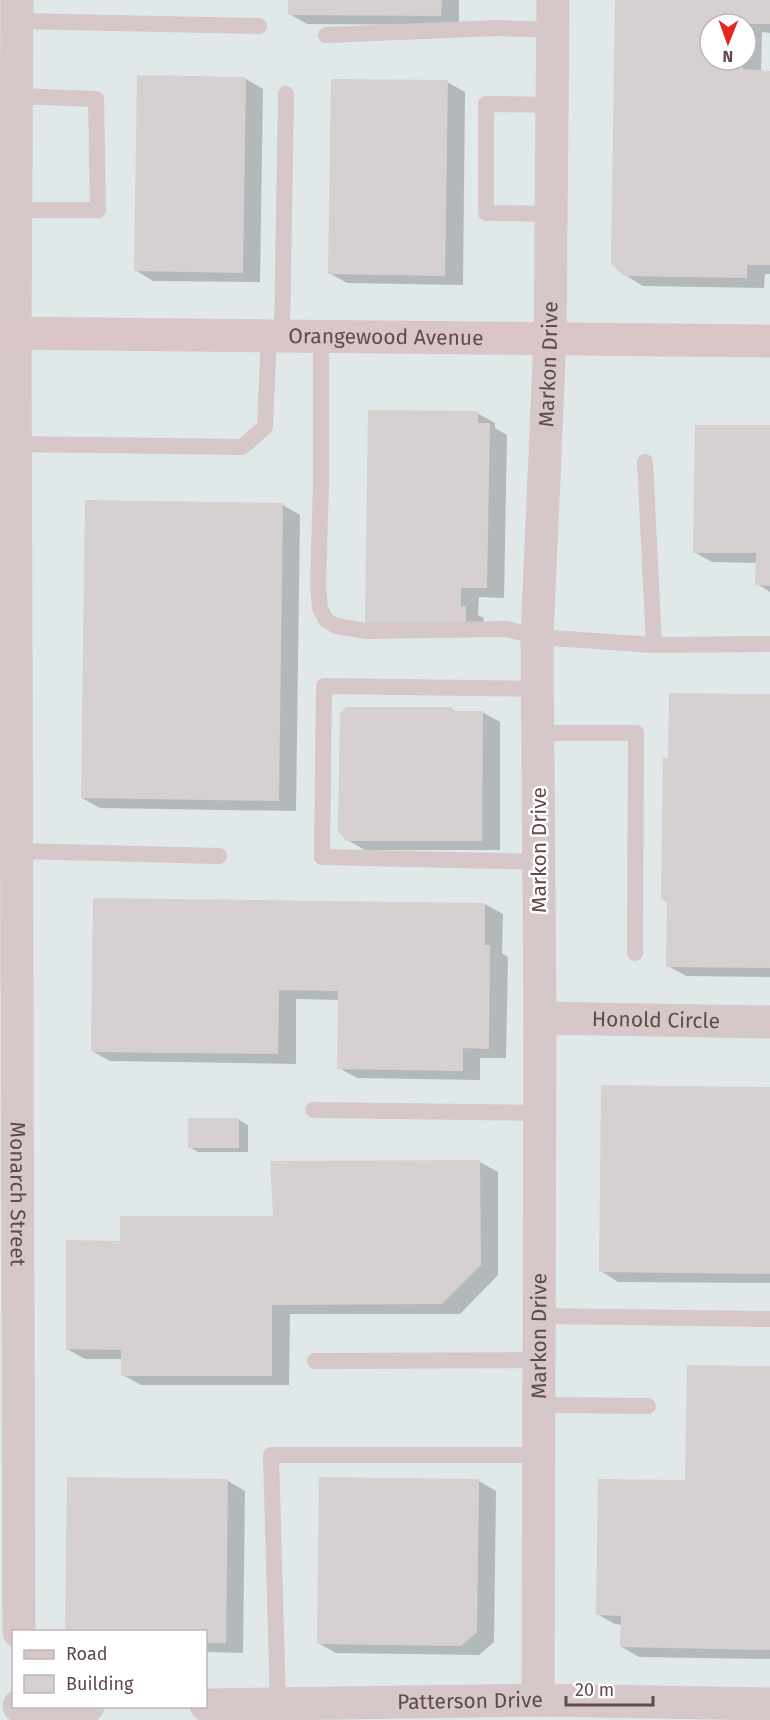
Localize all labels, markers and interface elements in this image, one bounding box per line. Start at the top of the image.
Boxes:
north arrow [698,12,758,72]
text: N [722,47,733,66]
street label: Markon Drive [533,301,563,428]
street label: Orangewood Avenue [288,323,484,351]
street label: Markon Drive [526,787,552,913]
street label: Honold Circle [592,1006,720,1034]
street label: Monarch Street [4,1122,31,1267]
street label: Markon Drive [526,1273,552,1399]
legend [12,1630,207,1708]
text: Road [66,1643,108,1665]
scale bar [566,1669,653,1707]
text: Building [66,1673,134,1695]
text: 20 m [575,1679,614,1701]
street label: Patterson Drive [397,1687,543,1715]

